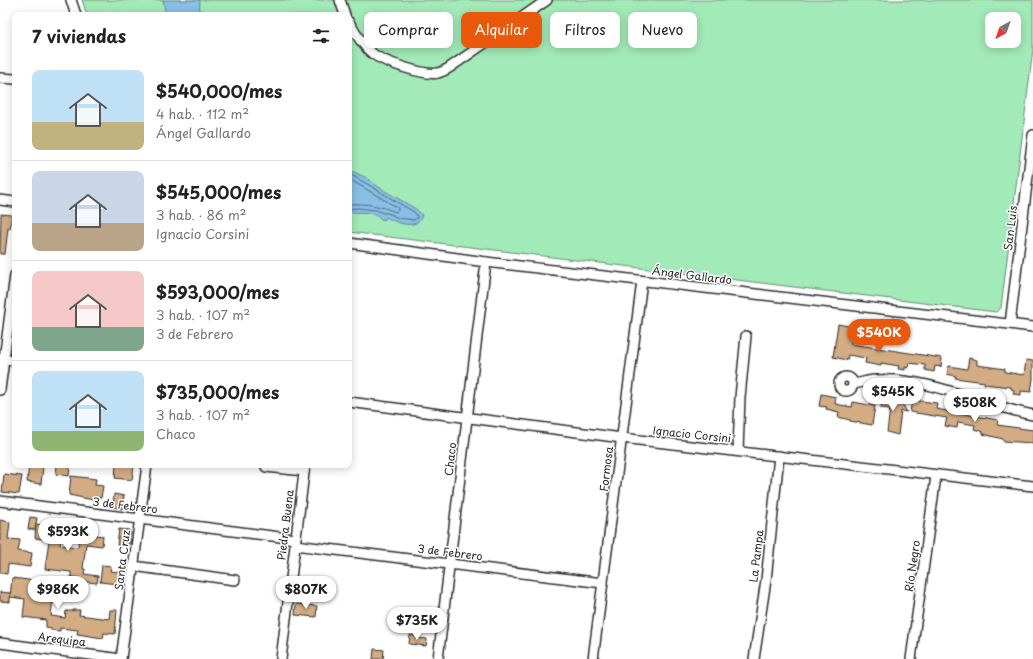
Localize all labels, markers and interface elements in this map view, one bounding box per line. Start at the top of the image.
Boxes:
chip: Comprar [364,12,453,48]
chip: Alquilar [461,12,542,48]
chip: Filtros [550,12,620,48]
chip: Nuevo [628,12,697,48]
north arrow [985,12,1021,48]
map controls [985,12,1021,48]
text: 7 viviendas [32,23,126,49]
icon: filters [310,25,332,47]
text: $540,000/mes [156,78,282,104]
icon: home [64,86,112,134]
text: 4 hab. · 112 m² [156,104,249,123]
text: Ángel Gallardo [156,123,251,142]
text: $545,000/mes [156,179,281,205]
icon: home [64,187,112,235]
street label: San Luis [999,204,1021,252]
text: 3 hab. · 86 m² [156,205,246,224]
text: Ignacio Corsini [156,224,249,243]
street label: Ángel Gallardo [651,262,733,288]
text: $593,000/mes [156,279,279,305]
icon: home [64,287,112,335]
text: 3 hab. · 107 m² [156,305,250,324]
pin: $540K [851,319,907,353]
text: $540K [857,322,901,341]
text: 3 de Febrero [156,324,233,343]
pin: $545K [865,378,921,412]
text: $735,000/mes [156,379,279,405]
text: $545K [871,381,915,400]
icon: home [64,387,112,435]
pin: $508K [947,389,1003,423]
text: $508K [953,392,997,411]
text: 3 hab. · 107 m² [156,405,250,424]
street label: Ignacio Corsini [652,421,732,447]
text: Chaco [156,424,196,443]
street label: Chaco [440,441,460,477]
street label: Formosa [595,445,617,493]
street label: Piedra Buena [272,489,298,561]
street label: 3 de Febrero [91,493,159,517]
pin: $593K [40,518,96,552]
text: $593K [47,521,89,540]
street label: Santa Cruz [110,529,134,591]
street label: La Pampa [744,529,768,583]
street label: Río Negro [900,539,924,593]
street label: 3 de Febrero [416,540,484,564]
pin: $986K [30,576,86,610]
pin: $807K [278,576,334,610]
text: $986K [37,579,79,598]
text: $807K [284,579,328,598]
pin: $735K [389,607,445,641]
text: $735K [396,610,438,629]
street label: Arequipa [37,628,87,650]

